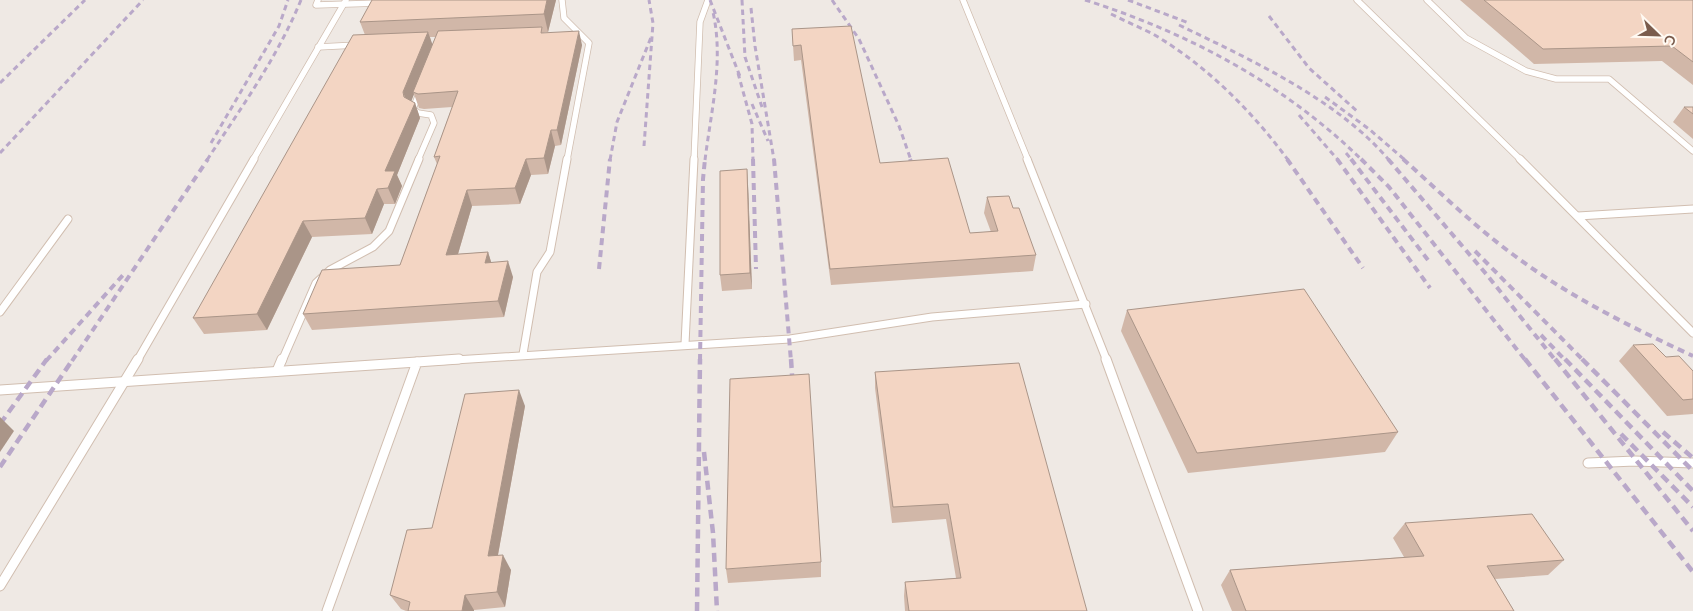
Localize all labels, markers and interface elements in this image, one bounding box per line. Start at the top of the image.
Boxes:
north arrow [1633,10,1683,60]
text: С [1661,33,1680,49]

